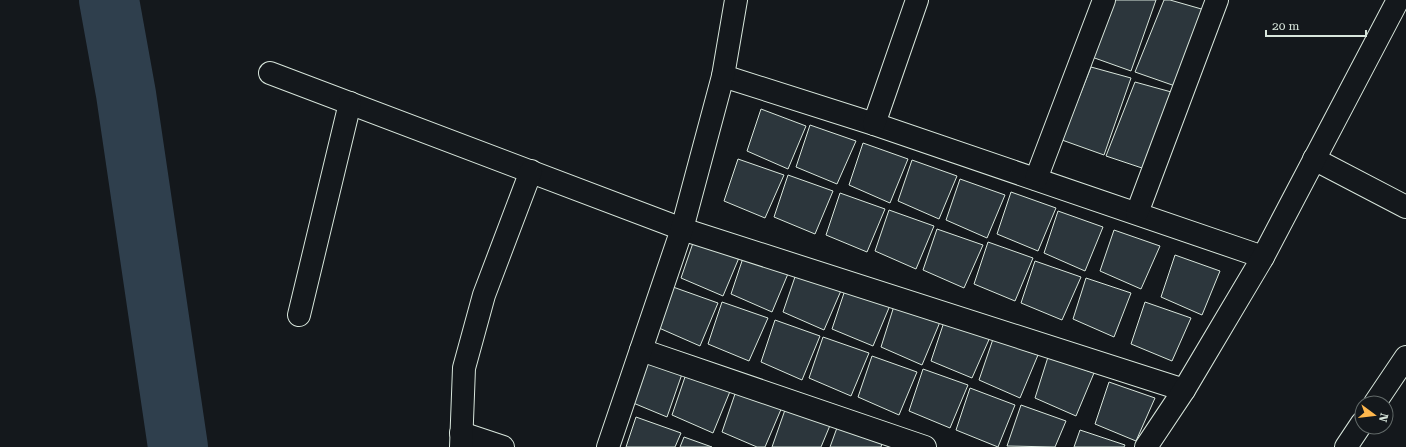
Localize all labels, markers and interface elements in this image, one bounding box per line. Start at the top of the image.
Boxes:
scale bar [1266,12,1366,38]
text: 20 m [1272,19,1299,33]
north arrow [1354,395,1394,435]
text: N [1376,412,1391,424]

